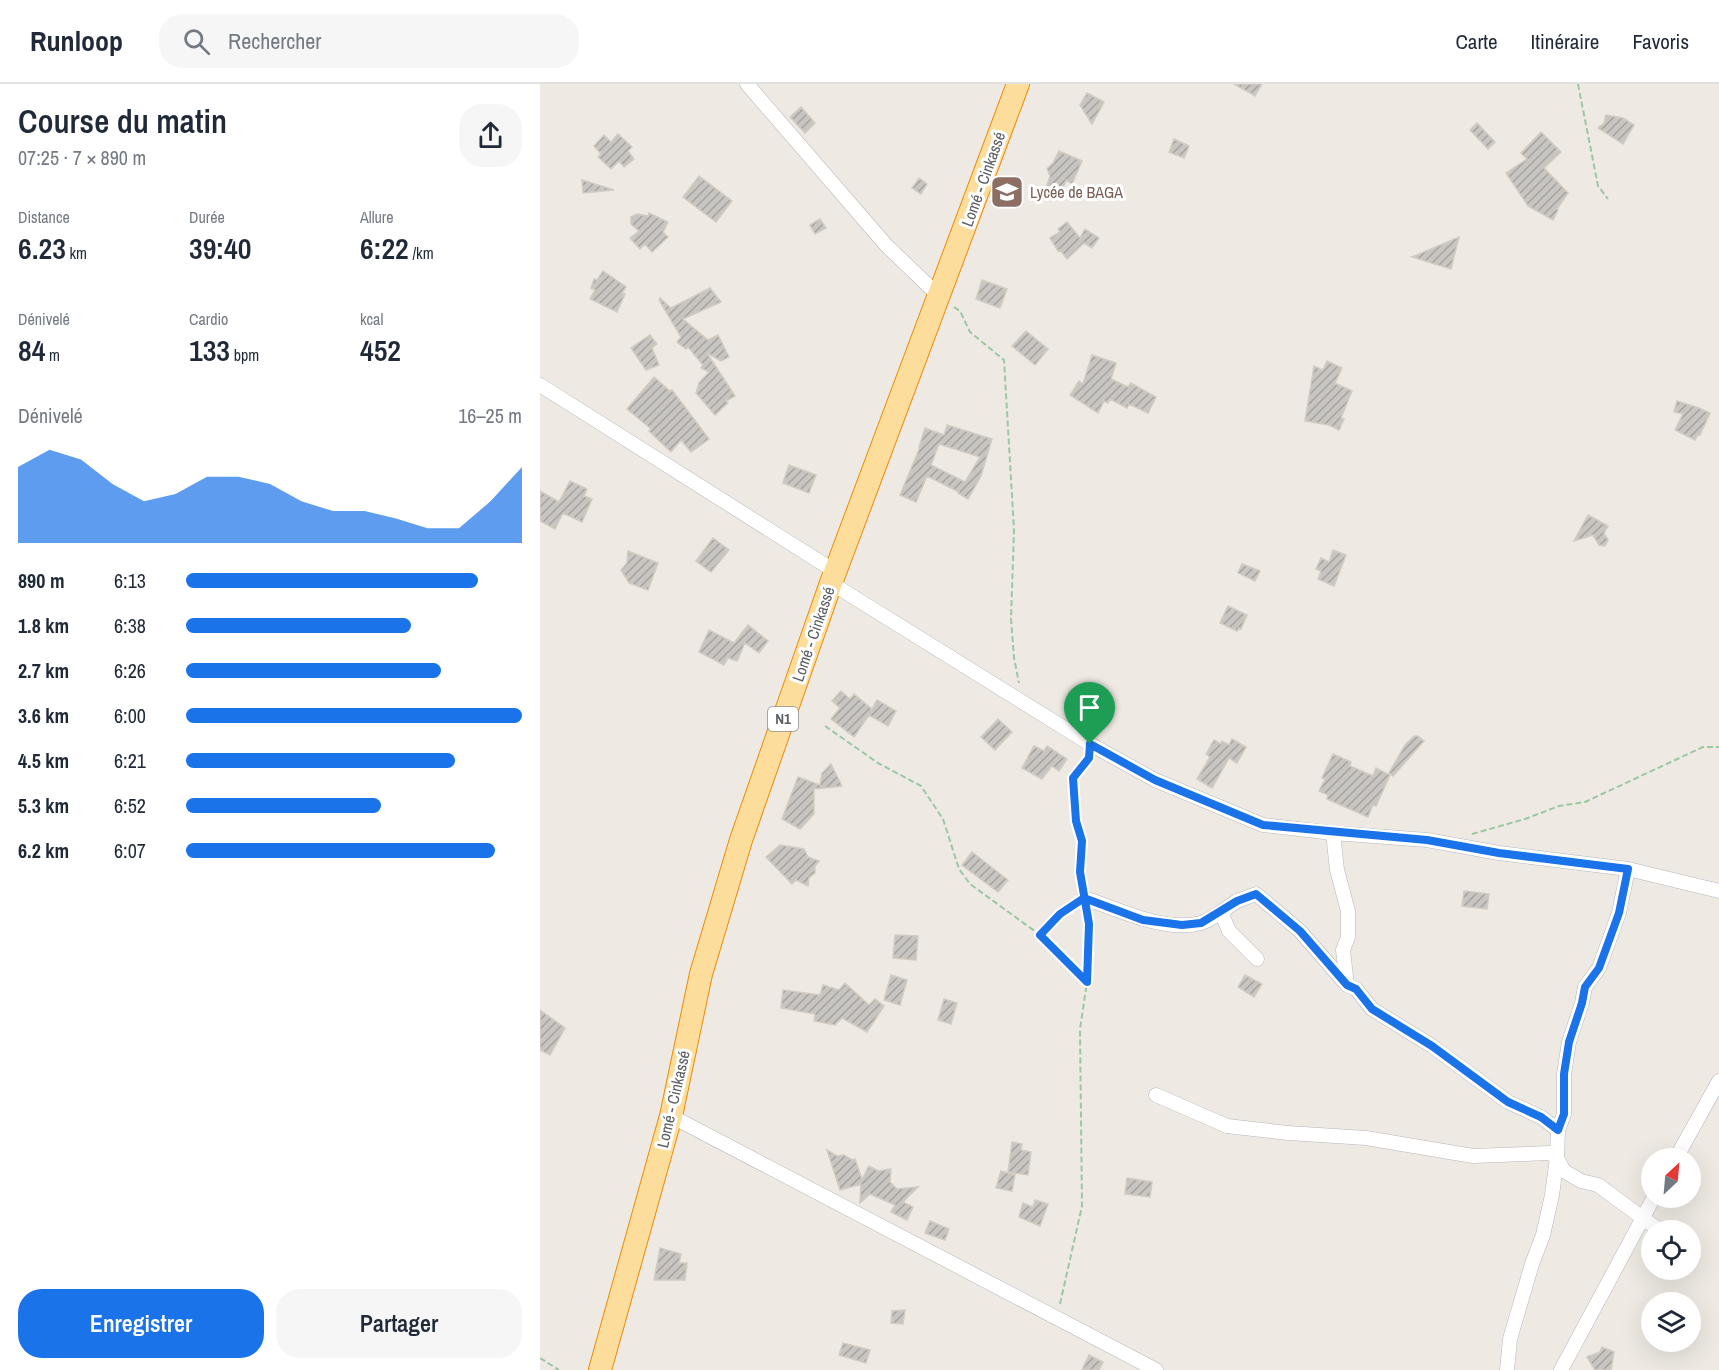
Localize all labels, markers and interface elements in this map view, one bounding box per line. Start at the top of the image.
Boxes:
search box [159,14,579,68]
text: Runloop [30,22,123,60]
icon: search [180,25,213,58]
text: Rechercher [228,26,321,56]
text: Carte [1455,27,1498,56]
text: Itinéraire [1531,27,1599,56]
text: Favoris [1632,27,1689,56]
text: Course du matin [18,99,227,143]
button: share [459,104,522,167]
street label: Lomé - Cinkassé [956,129,1010,229]
text: 07:25 · 7 × 890 m [18,144,146,171]
school or university icon: Lycée de BAGA [989,174,1025,210]
place label: Lycée de BAGA [1030,181,1123,203]
text: Distance [18,206,70,228]
text: Durée [189,206,225,228]
text: Allure [360,206,394,228]
text: 6.23 [18,228,66,268]
text: 39:40 [189,228,251,268]
text: 6:22 [360,228,409,268]
text: km [66,242,87,264]
text: /km [409,242,434,264]
text: Dénivelé [18,308,70,330]
text: Cardio [189,308,228,330]
text: kcal [360,308,383,330]
text: 84 [18,330,45,370]
text: 133 [189,330,230,370]
text: 452 [360,330,401,370]
text: m [45,344,60,366]
text: bpm [230,344,259,366]
text: Dénivelé [18,402,83,429]
text: 16–25 m [458,402,522,429]
text: 890 m [18,567,65,594]
text: 6:13 [114,567,146,594]
street label: Lomé - Cinkassé [786,584,840,684]
text: 1.8 km [18,612,69,639]
text: 6:38 [114,612,146,639]
text: 2.7 km [18,657,69,684]
text: 6:26 [114,657,146,684]
pin [1064,682,1115,744]
icon: arrive [1073,691,1106,724]
text: 3.6 km [18,702,69,729]
text: 6:00 [114,702,146,729]
road number: N1 [768,707,798,731]
text: 4.5 km [18,747,69,774]
text: 6:21 [114,747,146,774]
text: 5.3 km [18,792,69,819]
text: 6:52 [114,792,146,819]
text: 6.2 km [18,837,69,864]
text: 6:07 [114,837,146,864]
street label: Lomé - Cinkassé [651,1048,695,1150]
north arrow [1641,1148,1701,1208]
map controls [1641,1148,1701,1352]
button: locate [1641,1220,1701,1280]
button: Enregistrer [18,1289,264,1358]
button: Partager [276,1289,522,1358]
button: layers [1641,1292,1701,1352]

